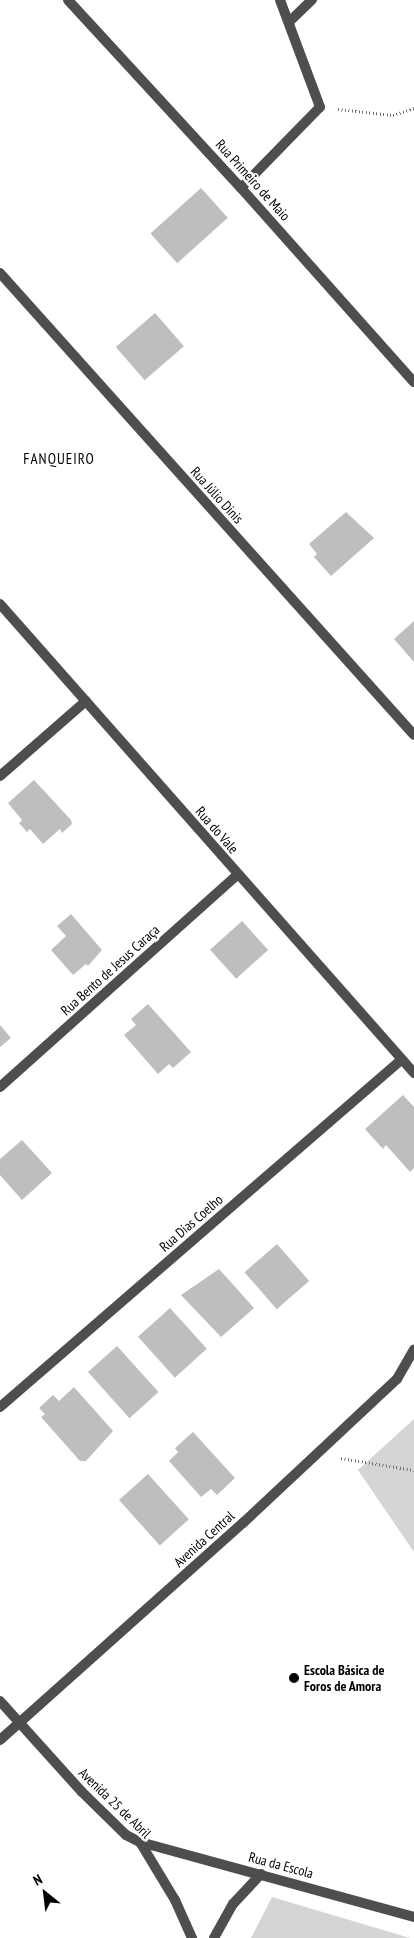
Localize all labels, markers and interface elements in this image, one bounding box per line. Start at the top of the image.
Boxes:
street label: Rua Primeiro de Maio [212,136,294,224]
district label: FANQUEIRO [22,450,96,468]
street label: Rua Júlio Dinis [187,463,247,527]
street label: Rua do Vale [192,803,242,857]
street label: Rua Bento de Jesus Caraça [57,921,163,1019]
street label: Rua Dias Coelho [156,1191,226,1255]
street label: Avenida Central [170,1507,238,1571]
place label: Escola Básica de Foros de Amora [304,1662,384,1694]
marker: Escola Básica de Foros de Amora [288,1672,300,1684]
street label: Avenida 25 de Abril [75,1764,155,1842]
street label: Rua da Escola [247,1848,315,1882]
north arrow [20,1868,70,1918]
text: N [30,1870,45,1890]

